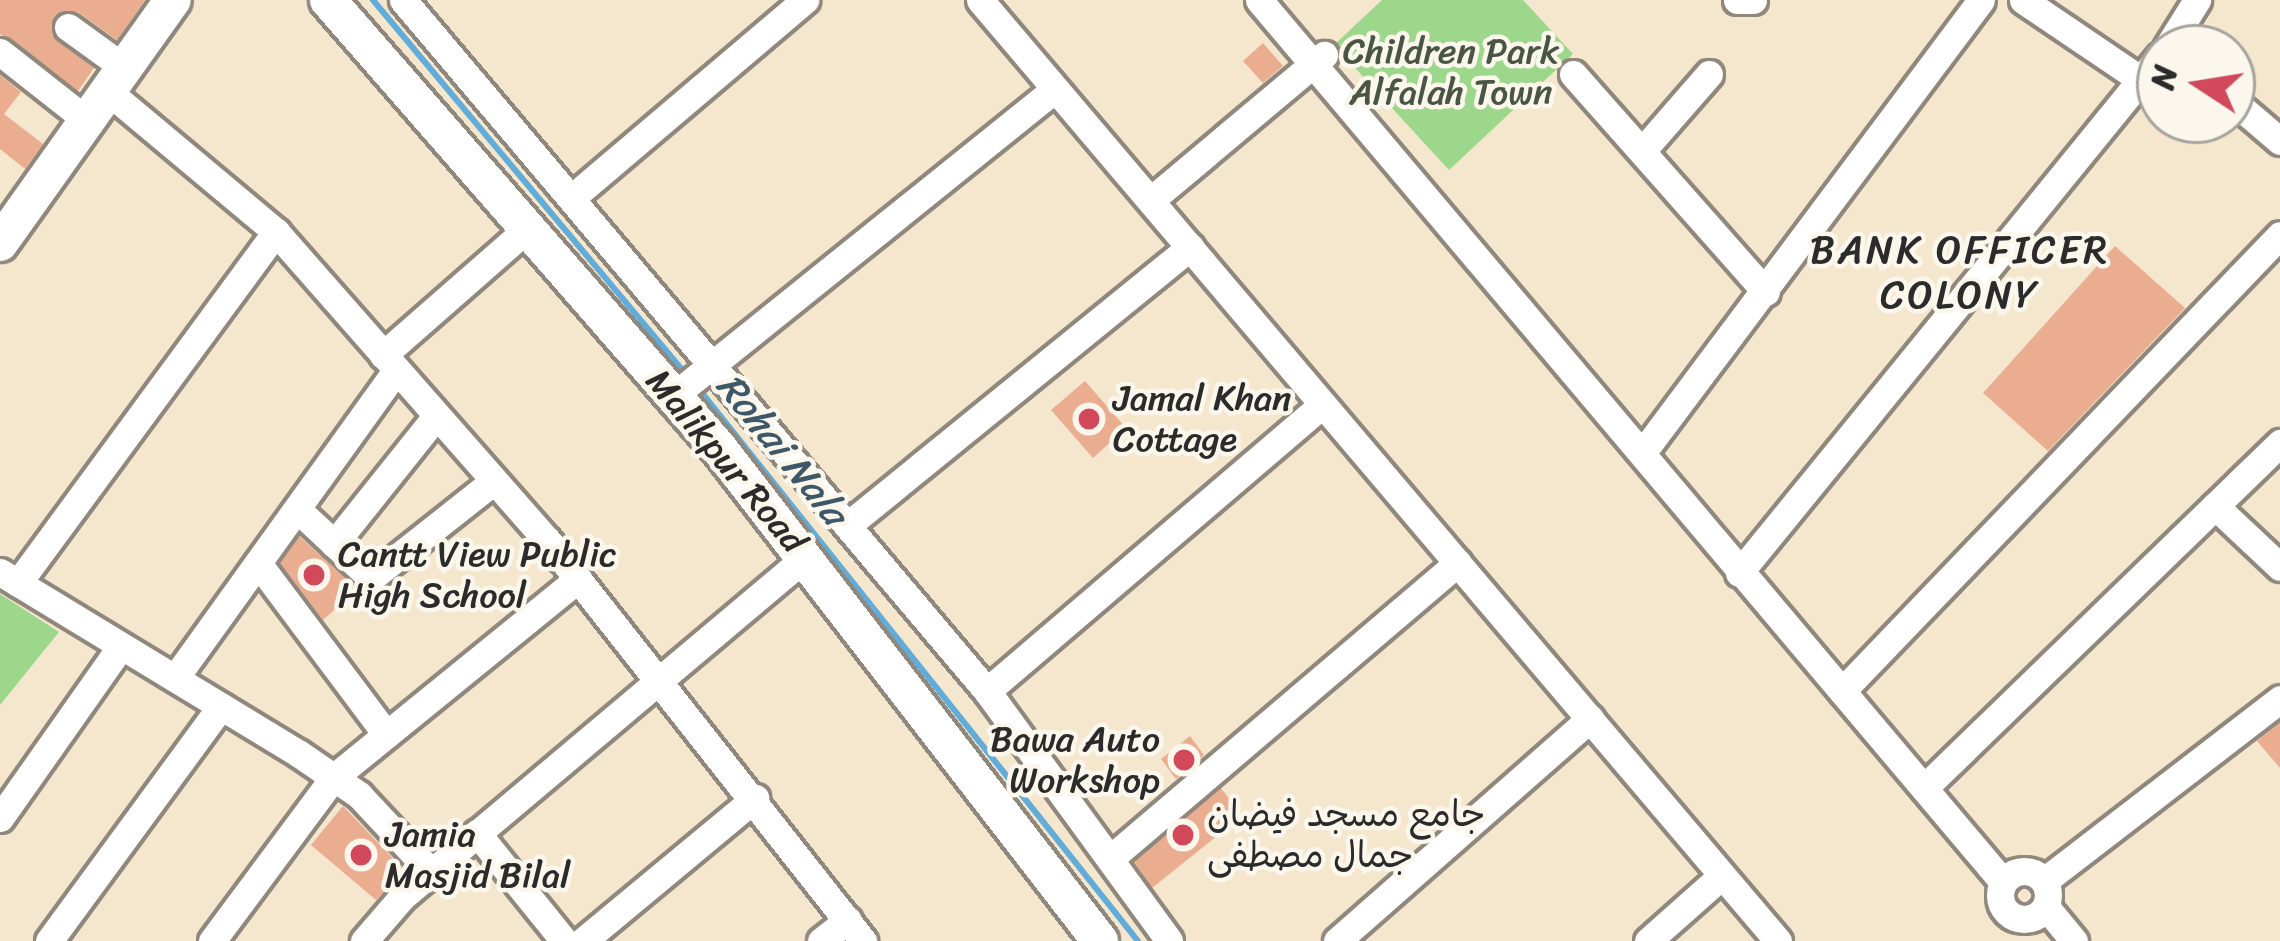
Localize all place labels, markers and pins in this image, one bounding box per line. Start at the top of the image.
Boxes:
place label: Jamal Khan Cottage [1113,376,1292,461]
marker: Jamal Khan Cottage [1076,406,1102,432]
place label: Cantt View Public High School [338,532,620,617]
marker: Cantt View Public High School [301,562,327,588]
place label: Bawa Auto Workshop [990,717,1160,802]
marker: Bawa Auto Workshop [1171,747,1197,773]
place label: جامع مسجد فیضان جمال مصطفی [1207,792,1485,877]
place label: Jamia Masjid Bilal [385,812,570,897]
marker: جامع مسجد فیضان جمال مصطفی [1170,822,1196,848]
marker: Jamia Masjid Bilal [348,842,374,868]

